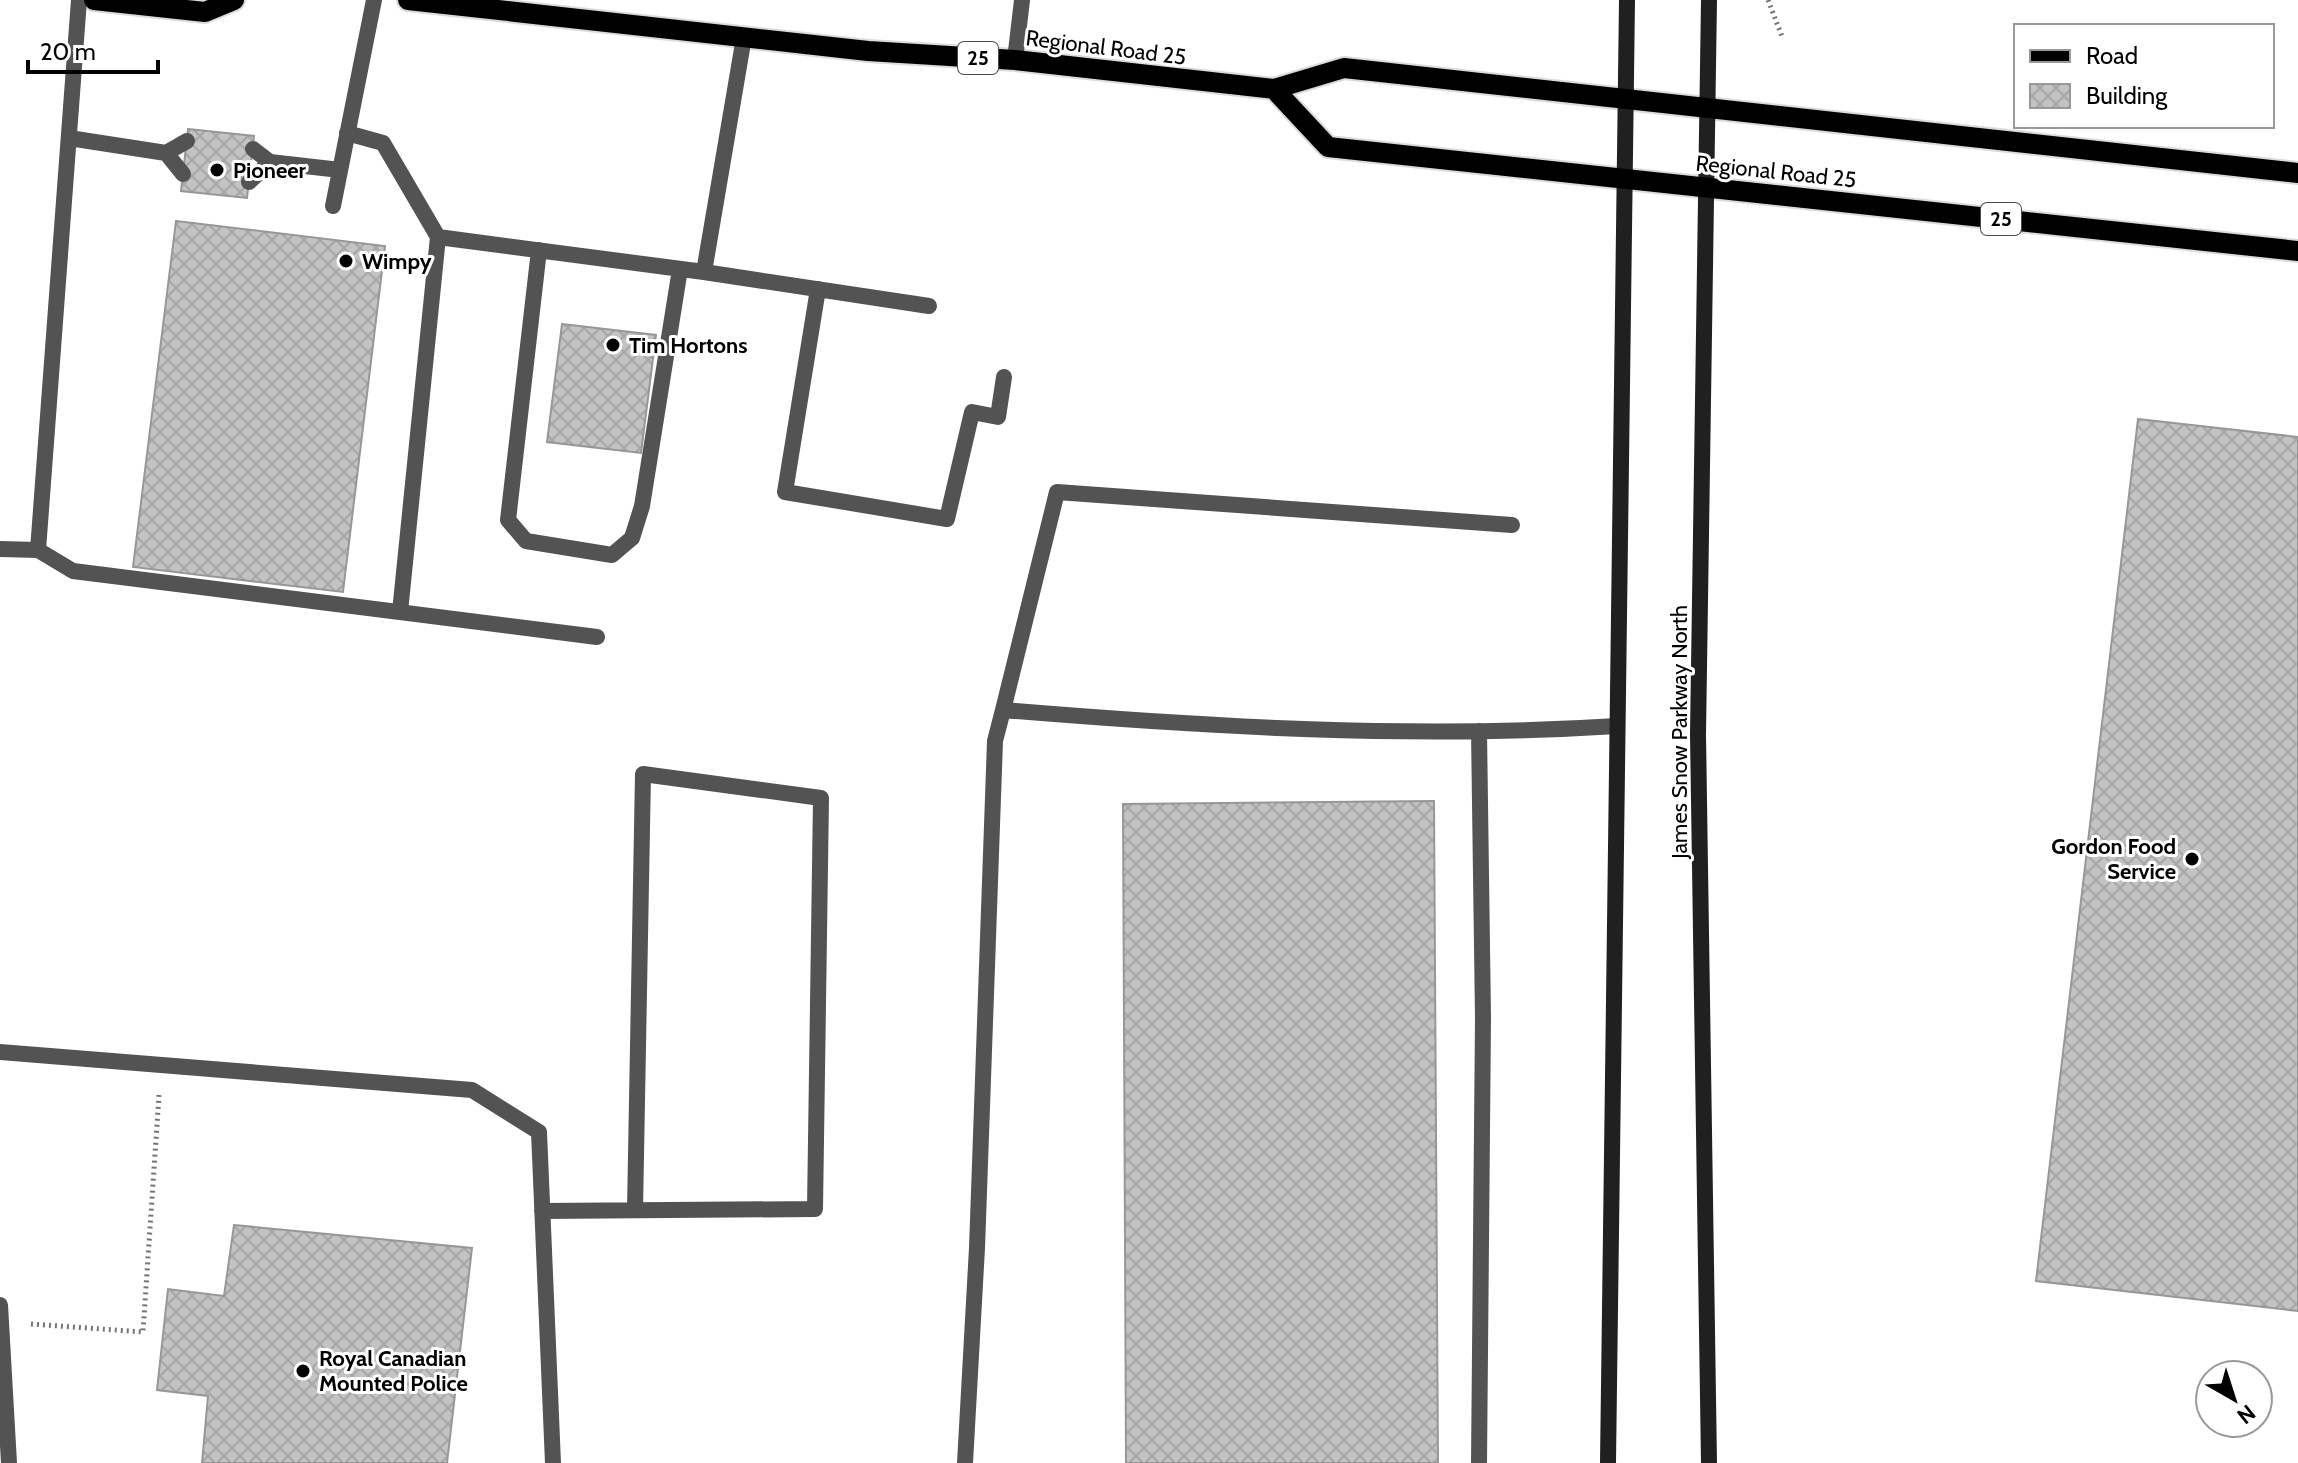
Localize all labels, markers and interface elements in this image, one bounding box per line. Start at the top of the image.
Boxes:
scale bar [28,24,158,74]
street label: Regional Road 25 [1024,24,1188,71]
legend [2014,24,2274,128]
text: 20 m [40,37,96,66]
text: Road [2086,41,2138,70]
road number: 25 [958,42,998,74]
text: Building [2086,81,2168,110]
street label: Regional Road 25 [1694,150,1858,193]
place label: Pioneer [233,157,307,184]
marker: Pioneer [208,161,226,179]
road number: 25 [1981,203,2021,235]
place label: Wimpy [362,248,432,275]
marker: Wimpy [337,252,355,270]
place label: Tim Hortons [629,332,747,359]
marker: Tim Hortons [604,336,622,354]
street label: James Snow Parkway North [1666,605,1693,860]
place label: Gordon Food Service [2051,833,2176,885]
marker: Gordon Food Service [2183,850,2201,868]
place label: Royal Canadian Mounted Police [319,1345,468,1397]
north arrow [2194,1359,2274,1439]
marker: Royal Canadian Mounted Police [294,1362,312,1380]
text: N [2232,1399,2261,1430]

